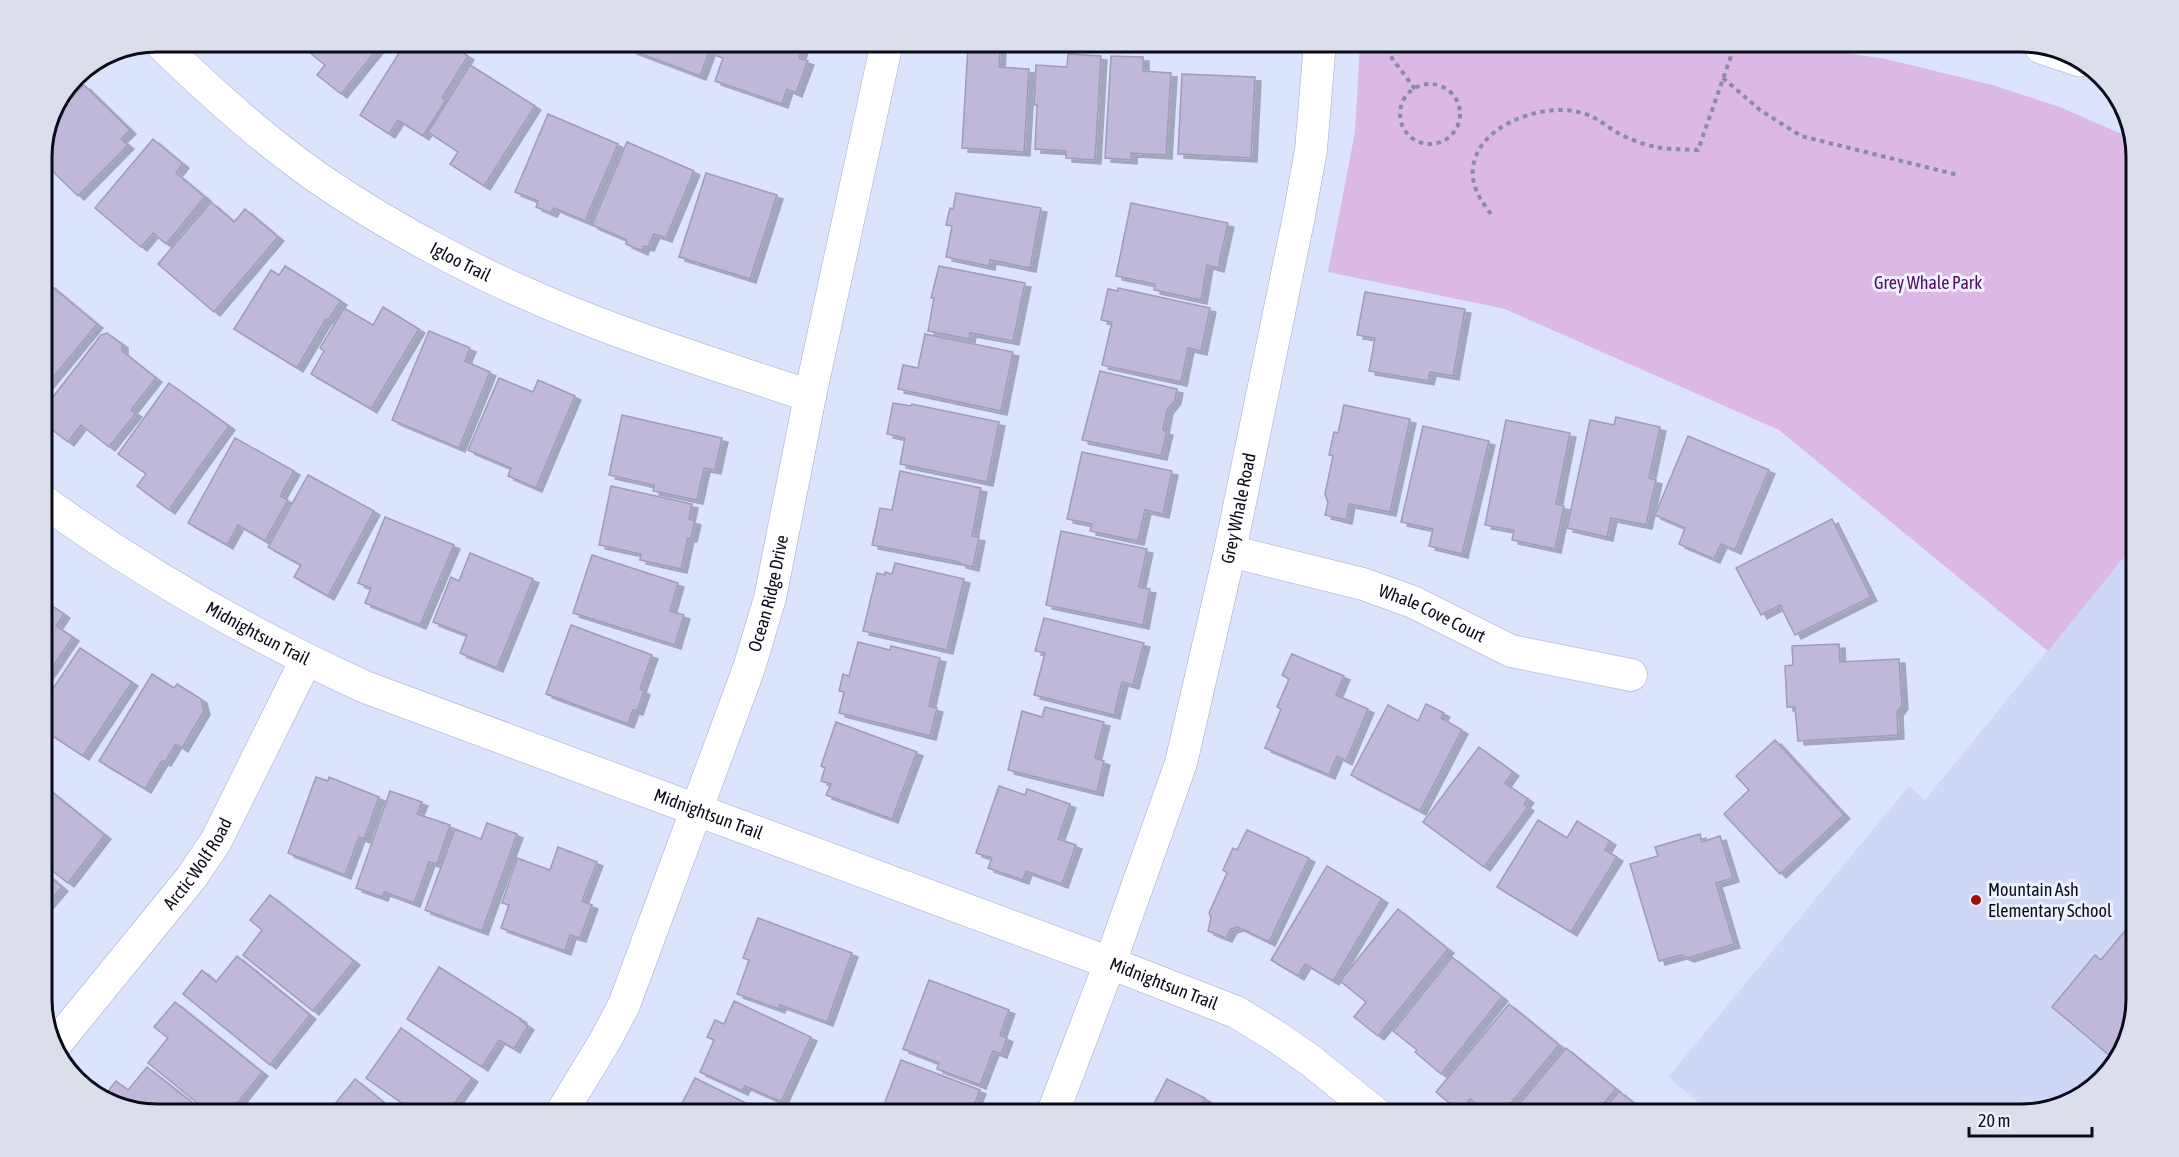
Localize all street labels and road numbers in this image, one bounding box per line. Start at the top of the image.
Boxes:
street label: Igloo Trail [427,237,495,286]
street label: Grey Whale Road [1216,451,1260,566]
street label: Ocean Ridge Drive [743,533,792,654]
street label: Whale Cove Court [1376,580,1489,646]
street label: Midnightsun Trail [202,597,314,669]
street label: Midnightsun Trail [651,784,766,844]
street label: Arctic Wolf Road [159,814,236,914]
street label: Midnightsun Trail [1107,953,1221,1014]

